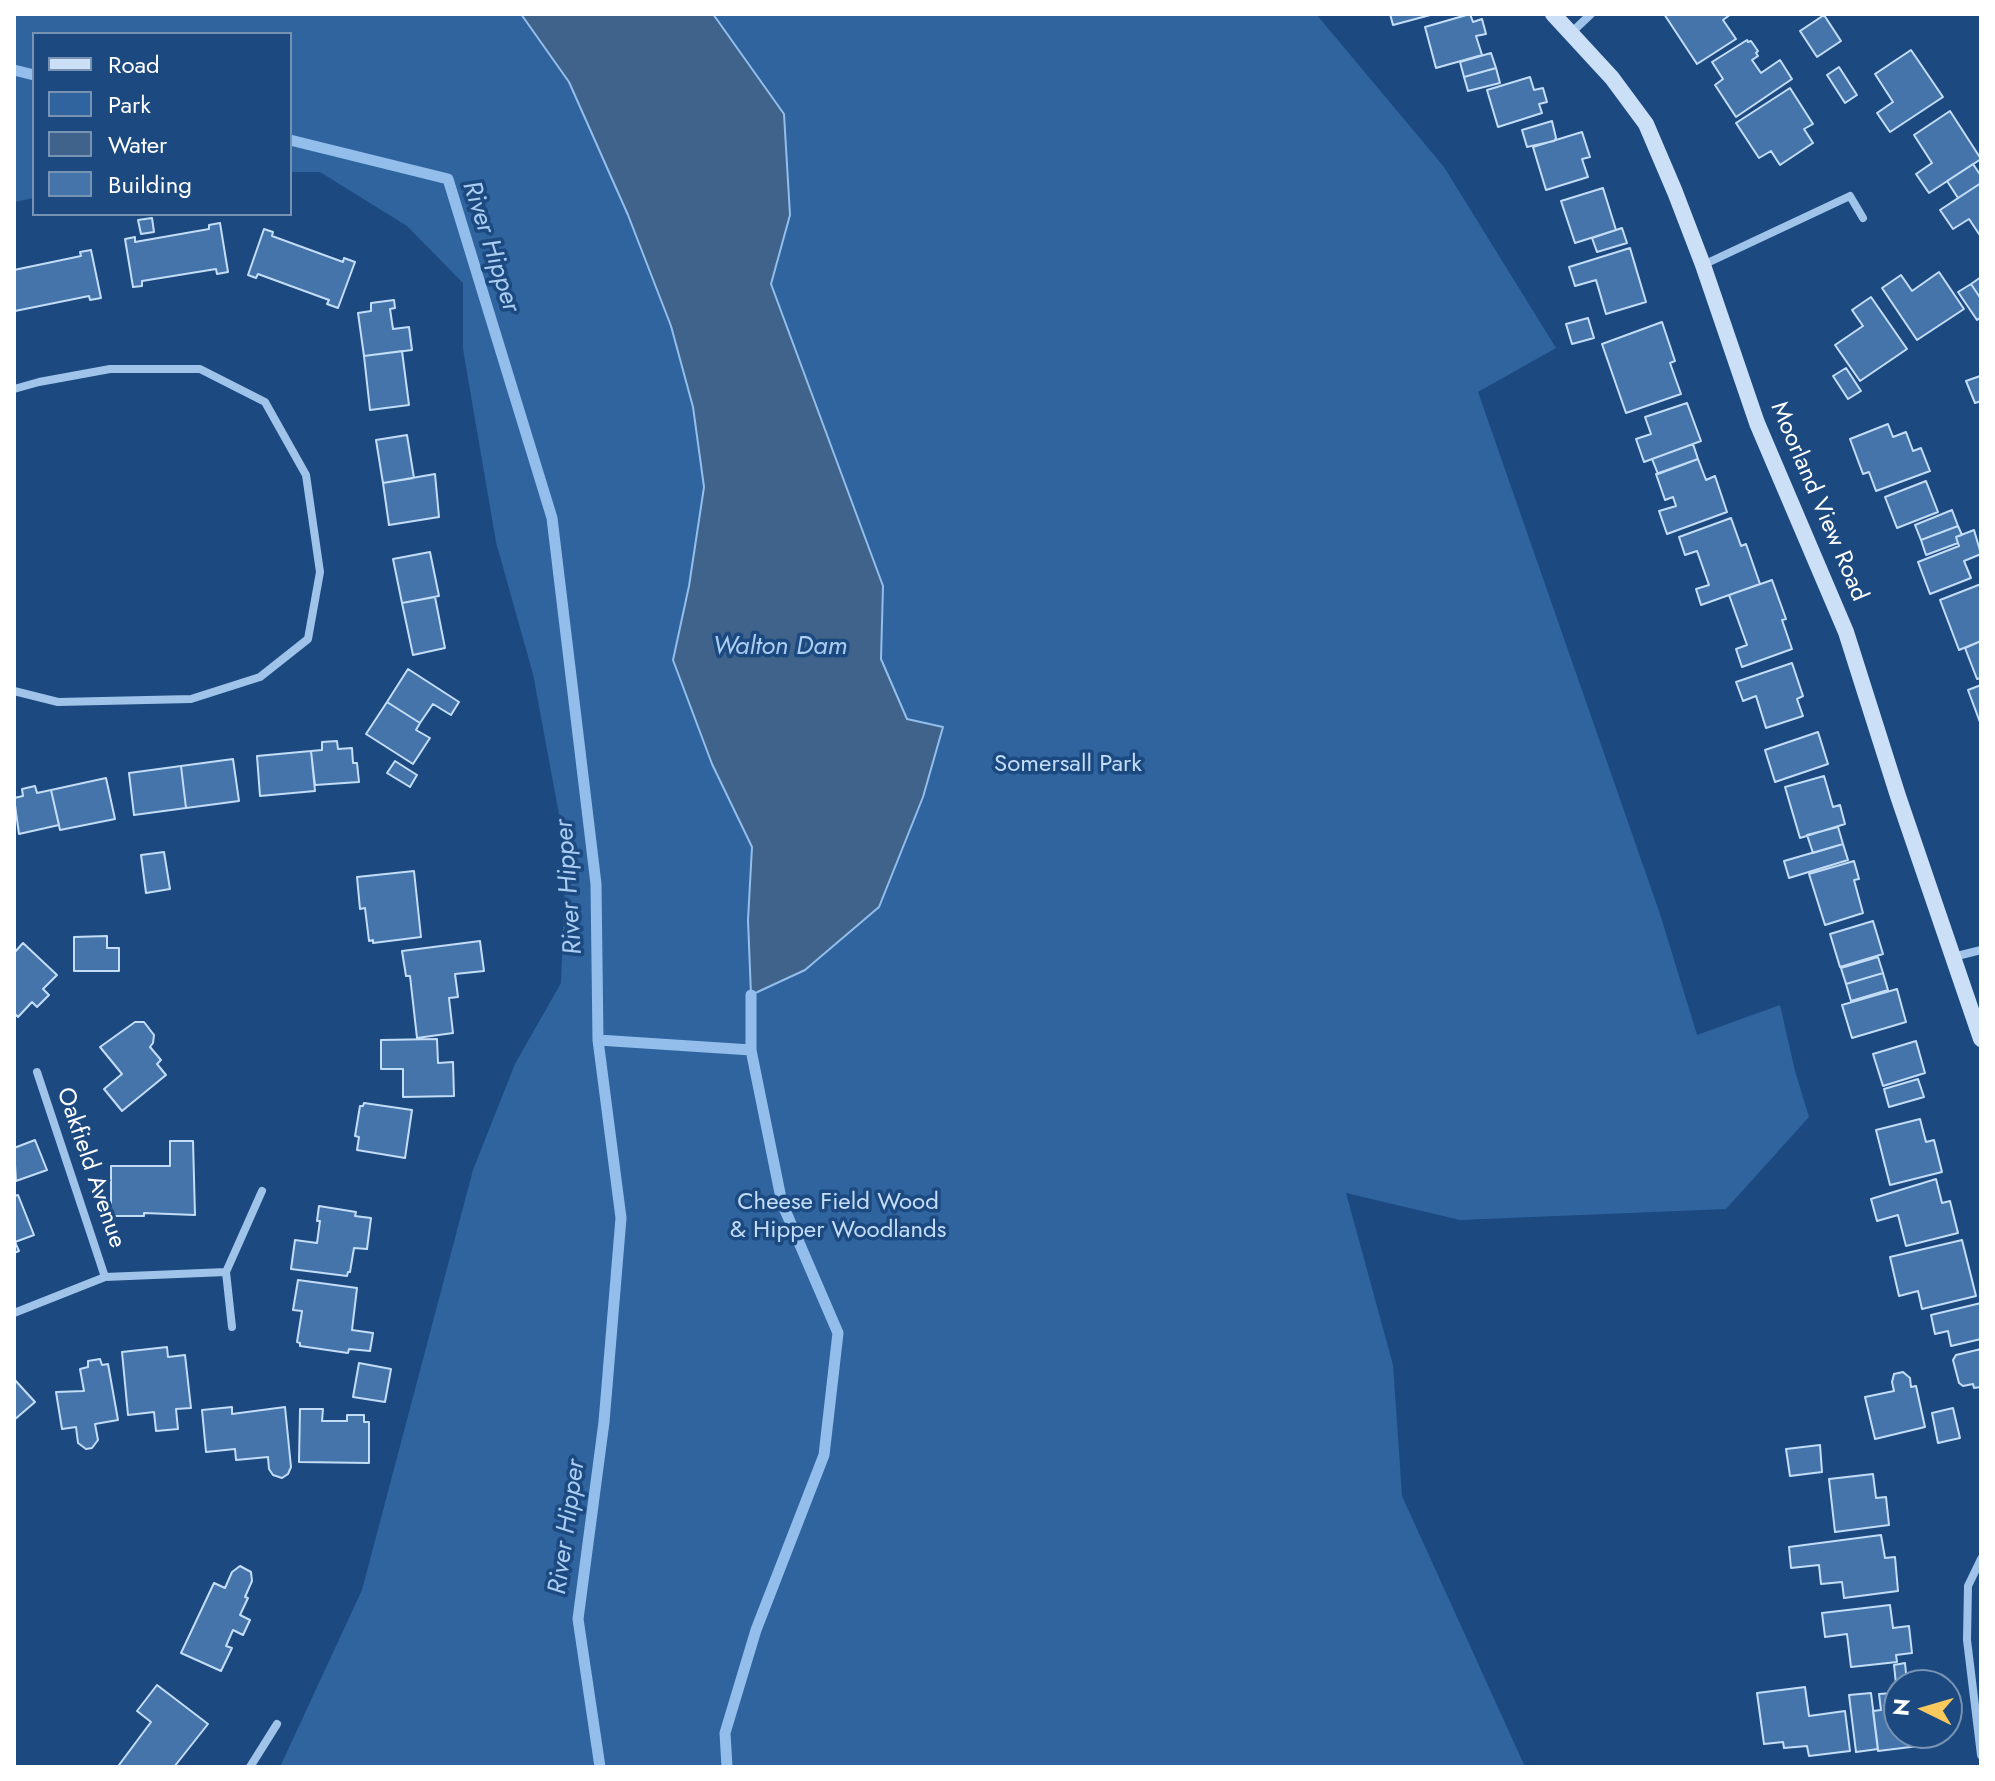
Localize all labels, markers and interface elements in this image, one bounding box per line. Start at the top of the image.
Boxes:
legend [32,32,292,216]
text: Road [108,47,160,82]
text: Park [108,87,151,122]
text: Water [108,127,167,162]
text: Building [108,167,192,202]
water label: River Hipper [454,178,526,316]
street label: Moorland View Road [1763,398,1873,606]
water label: Walton Dam [713,632,847,664]
park label: Somersall Park [994,751,1142,779]
water label: River Hipper [550,818,590,956]
street label: Oakfield Avenue [49,1084,131,1252]
park label: Cheese Field Wood & Hipper Woodlands [730,1189,946,1245]
water label: River Hipper [543,1458,593,1596]
north arrow [1883,1669,1963,1749]
text: N [1884,1697,1918,1717]

